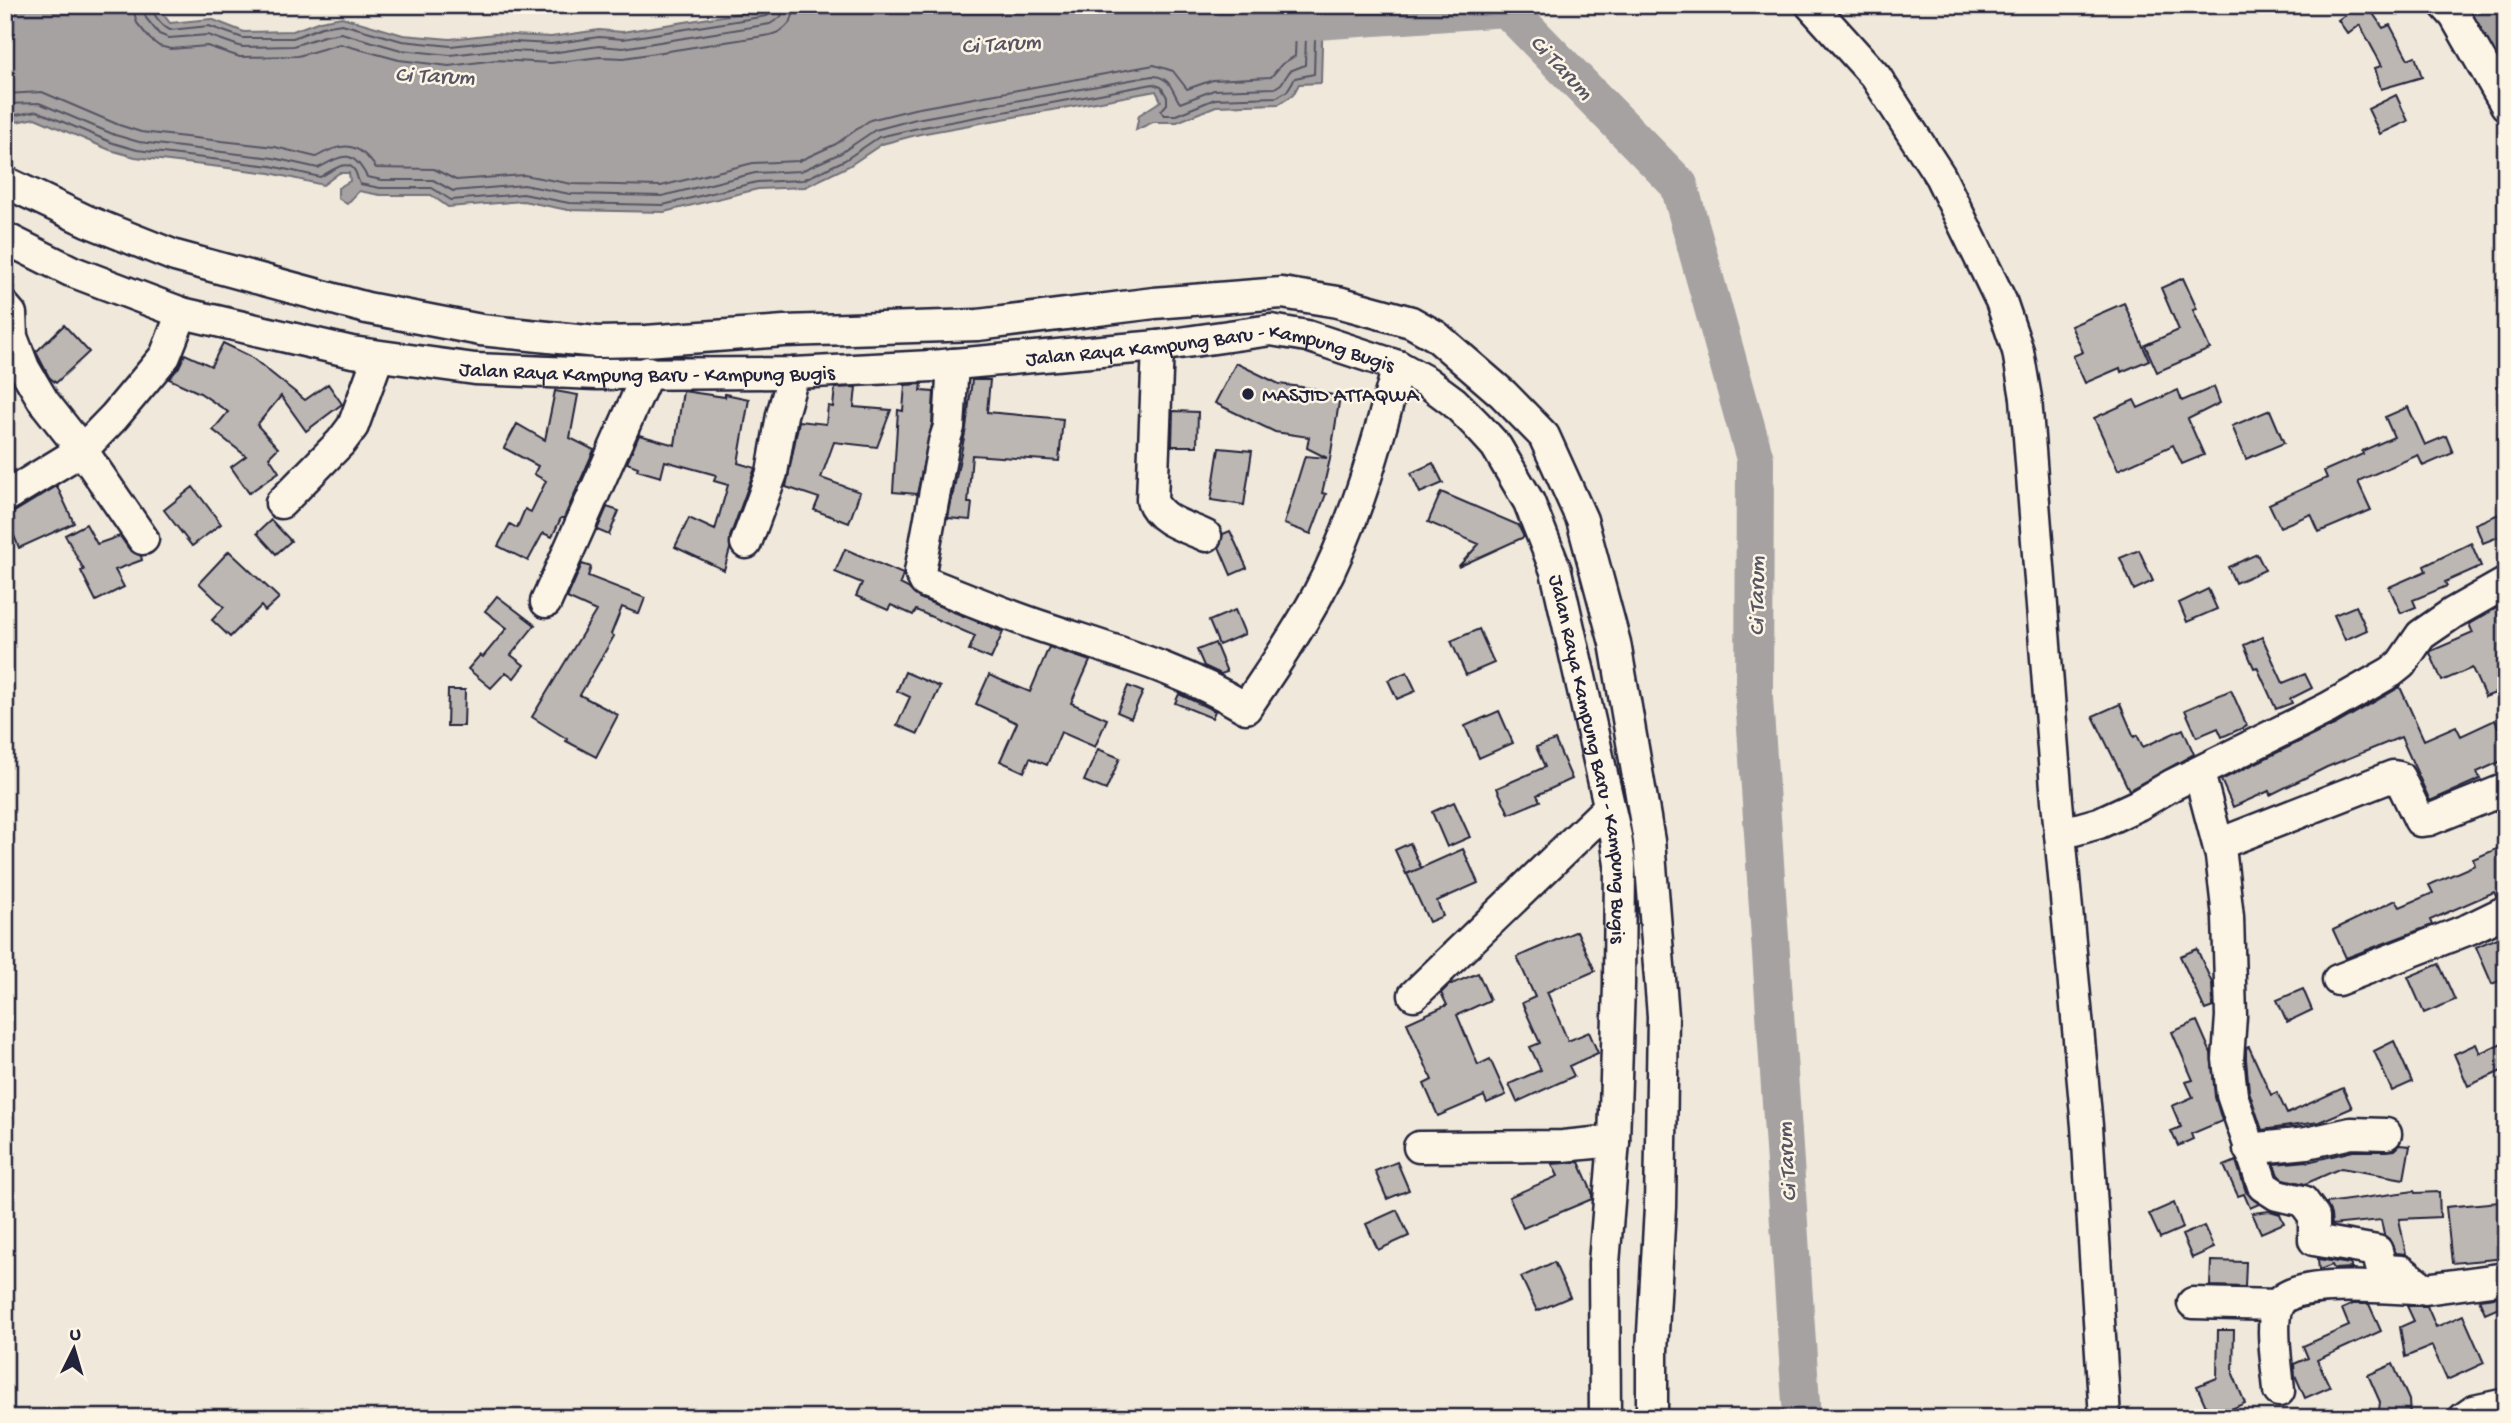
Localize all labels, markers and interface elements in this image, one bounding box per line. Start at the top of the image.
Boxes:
water label: Ci Tarum [961,29,1043,62]
water label: Ci Tarum [1523,30,1598,107]
water label: Ci Tarum [395,63,476,92]
street label: Jalan Raya Kampung Baru - Kampung Bugis [1025,321,1398,380]
street label: Jalan Raya Kampung Baru - Kampung Bugis [457,358,837,390]
place label: MASJID ATTAQWA [1262,385,1420,410]
marker: MASJID ATTAQWA [1240,386,1256,402]
water label: Ci Tarum [1745,555,1772,636]
street label: Jalan Raya Kampung Baru - Kampung Bugis [1541,573,1629,945]
water label: Ci Tarum [1772,1120,1805,1202]
north arrow [38,1314,108,1384]
text: U [69,1324,82,1347]

